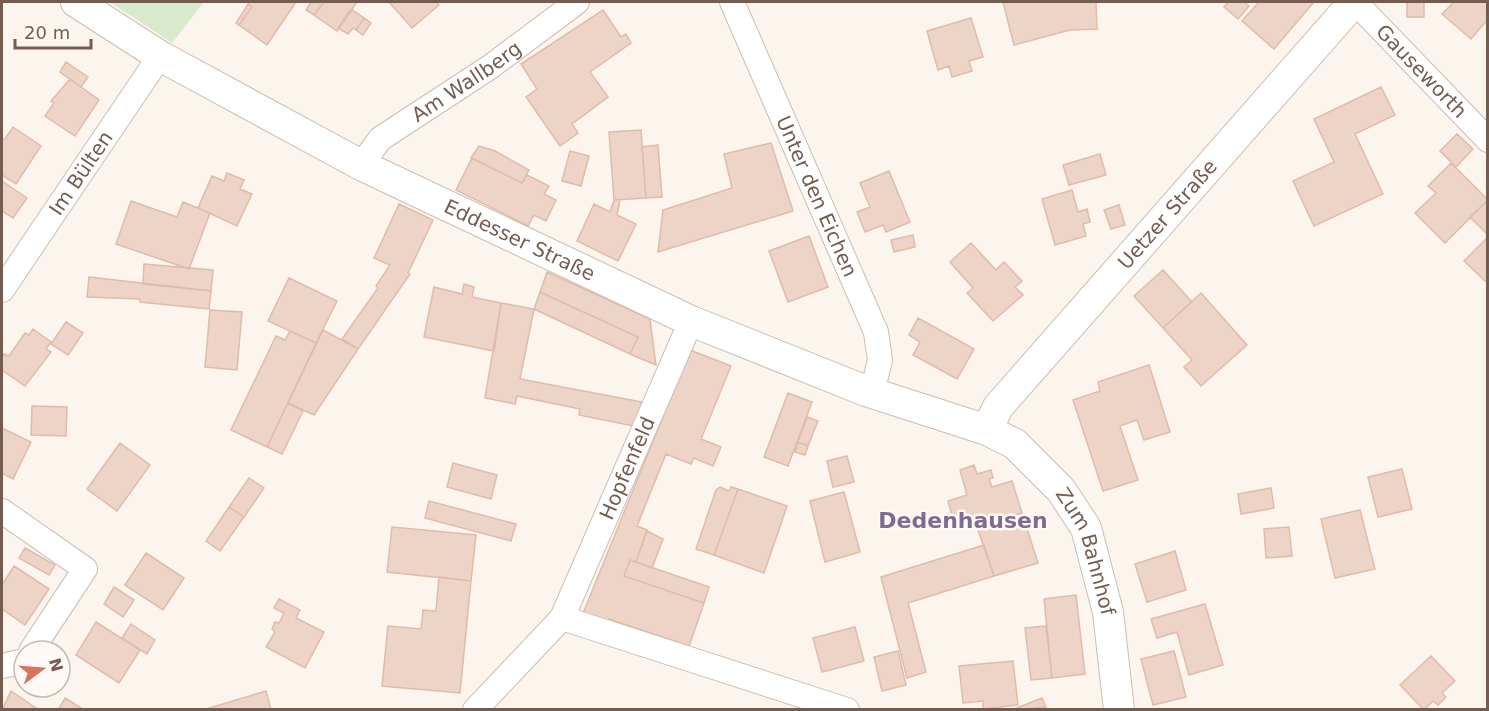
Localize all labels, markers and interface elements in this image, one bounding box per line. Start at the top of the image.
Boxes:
scale bar [15,12,92,50]
street label: Gauseworth [1371,19,1472,123]
text: 20 m [24,22,70,43]
street label: Am Wallberg [407,36,526,127]
street label: Unter den Eichen [771,112,862,280]
street label: Im Bülten [44,126,118,220]
street label: Uetzer Straße [1113,155,1222,274]
street label: Eddesser Straße [440,194,599,286]
street label: Hopfenfeld [594,413,660,523]
street label: Zum Bahnhof [1051,483,1121,619]
district label: Dedenhausen [878,508,1048,533]
north arrow [12,639,72,699]
text: N [45,656,67,674]

